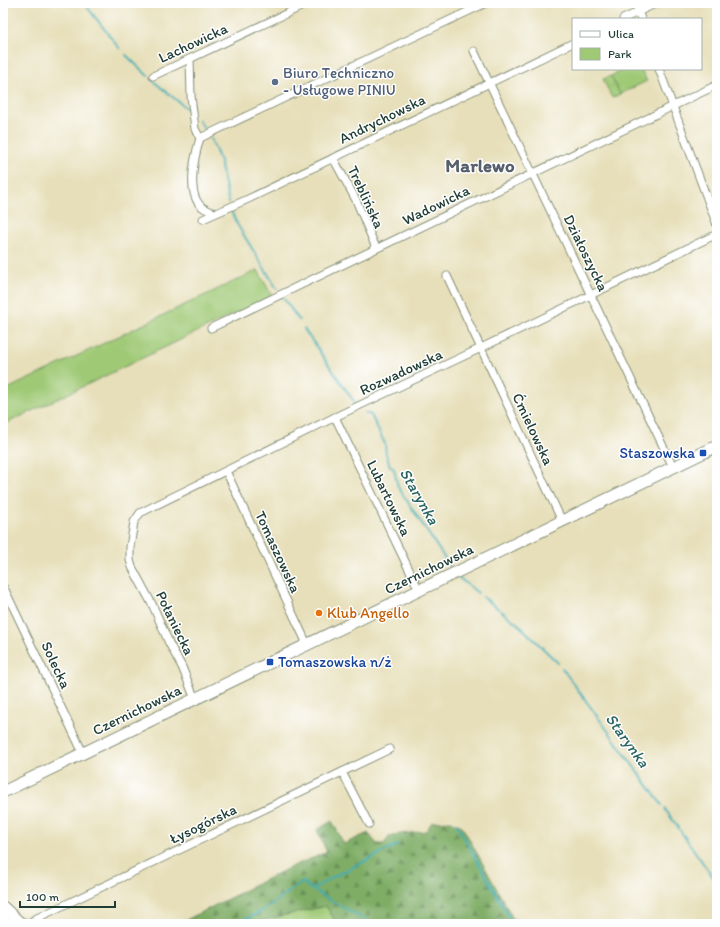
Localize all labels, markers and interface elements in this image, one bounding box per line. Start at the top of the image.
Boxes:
legend [572,18,702,70]
street label: Lachowicka [156,19,231,67]
text: Ulica [608,27,634,41]
text: Park [608,47,632,61]
place label: Biuro Techniczno - Usługowe PINIU [283,64,396,99]
marker: Biuro Techniczno - Usługowe PINIU [270,77,280,87]
street label: Andrychowska [336,90,429,148]
district label: Marlewo [445,154,515,177]
street label: Treblińska [344,163,388,231]
street label: Wadowicka [399,181,473,229]
street label: Działoszycka [560,212,612,294]
street label: Rozwadowska [357,345,445,399]
street label: Ćmielowska [508,390,558,468]
place label: Staszowska [619,444,695,462]
marker: Staszowska [698,448,708,458]
street label: Lubartowska [363,457,415,539]
water label: Starynka [396,465,444,529]
street label: Tomaszowska [251,508,305,596]
street label: Czernichowska [382,540,476,598]
street label: Połaniecka [152,588,198,658]
place label: Klub Angello [327,604,409,622]
marker: Klub Angello [314,608,324,618]
street label: Solecka [37,639,75,692]
place label: Tomaszowska n/ż [278,653,391,671]
marker: Tomaszowska n/ż [265,657,275,667]
street label: Czernichowska [90,681,184,739]
water label: Starynka [602,710,654,772]
street label: Łysogórska [167,800,240,848]
scale bar [20,883,115,909]
text: 100 m [26,890,59,904]

